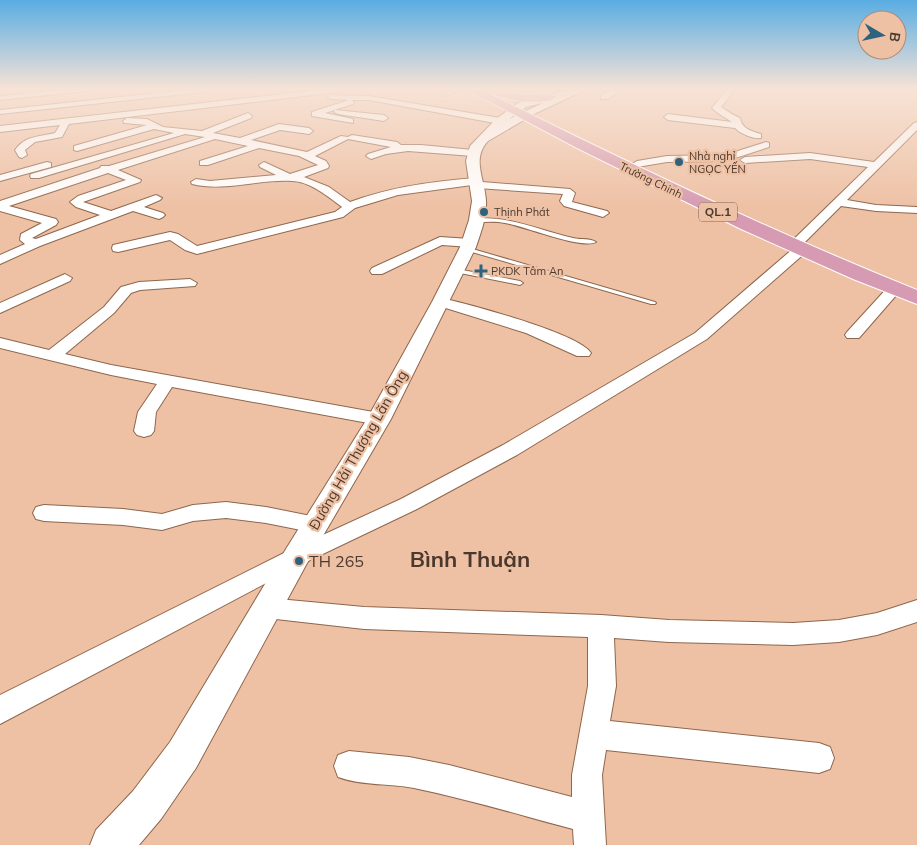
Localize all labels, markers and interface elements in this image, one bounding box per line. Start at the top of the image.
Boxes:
north arrow [857,10,907,60]
text: B [885,31,904,44]
place label: Nhà nghỉ NGỌC YẾN [689,149,746,176]
marker: Nhà nghỉ NGỌC YẾN [673,156,685,168]
street label: Trường Chinh [617,159,685,201]
road number: QL.1 [699,202,737,222]
place label: Thịnh Phát [494,205,550,219]
marker: Thịnh Phát [478,206,490,218]
place label: PKDK Tâm An [491,264,564,278]
marker: PKDK Tâm An [475,265,487,277]
street label: Đường Hải Thượng Lãn Ông [305,367,411,533]
district label: Bình Thuận [410,545,530,573]
place label: TH 265 [309,551,364,571]
marker: TH 265 [293,555,305,567]

